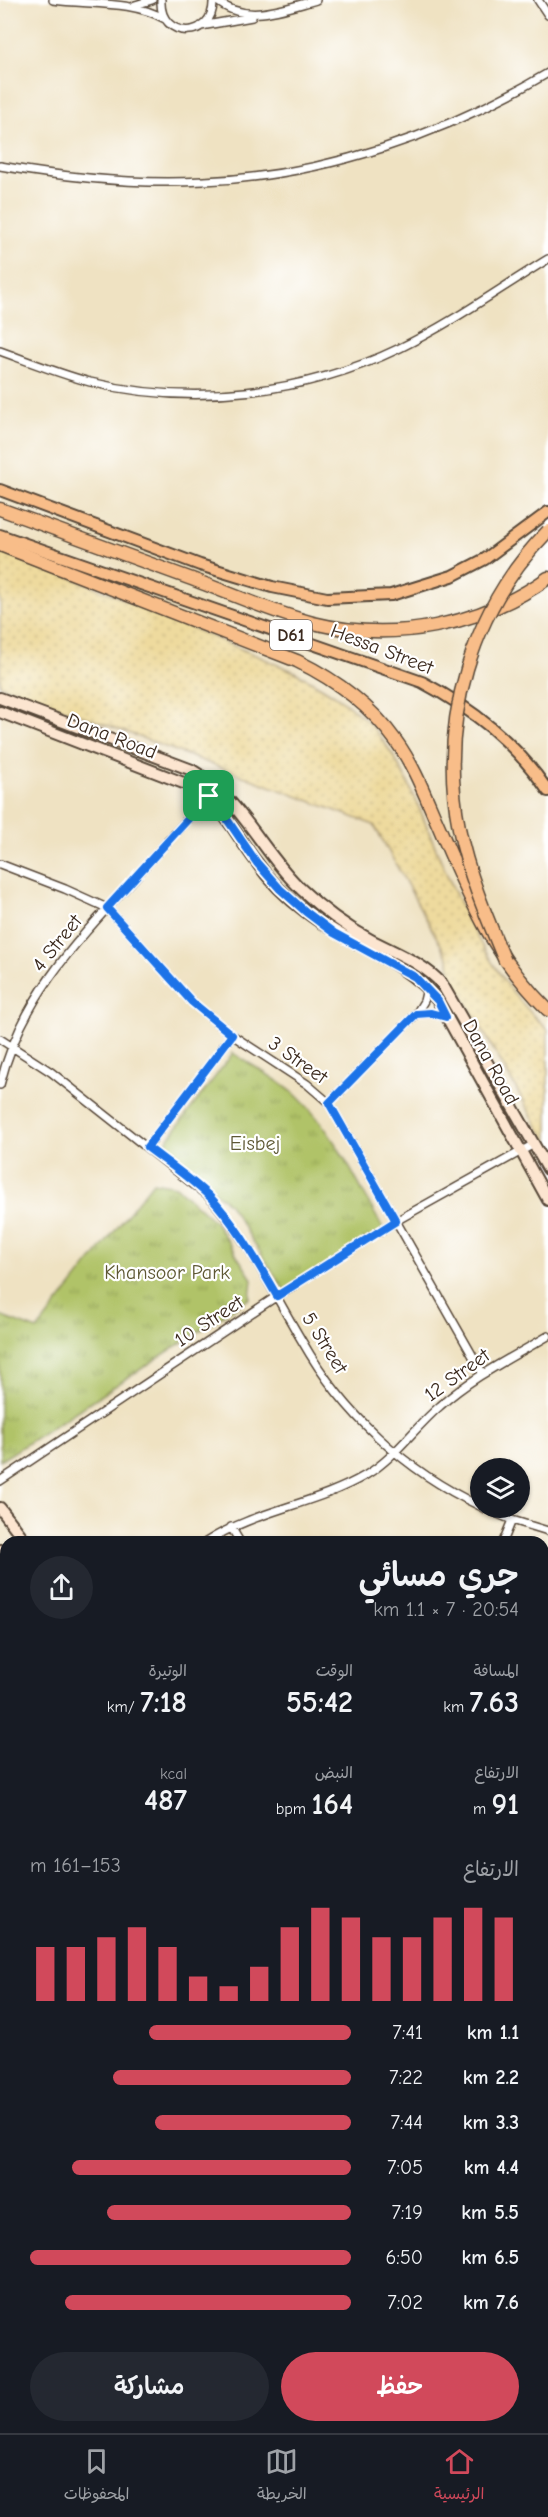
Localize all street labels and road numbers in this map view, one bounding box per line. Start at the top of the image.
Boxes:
street label: Hessa Street [327,619,438,680]
road number: D61 [270,620,312,650]
street label: Dana Road [64,708,160,764]
street label: 4 Street [27,909,88,976]
street label: Dana Road [458,1015,524,1109]
street label: 3 Street [264,1031,333,1089]
street label: 10 Street [171,1290,249,1352]
street label: 5 Street [297,1308,353,1379]
street label: 12 Street [420,1343,495,1406]

